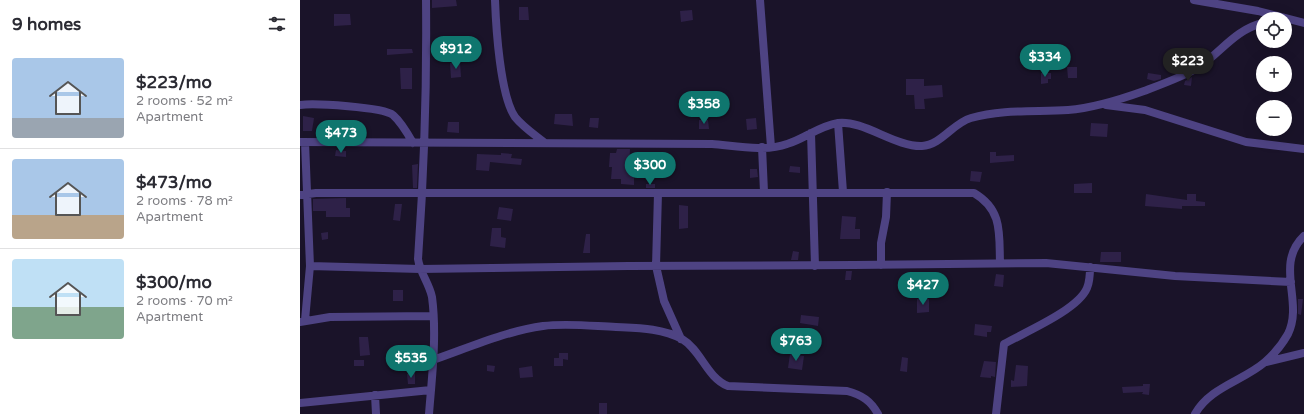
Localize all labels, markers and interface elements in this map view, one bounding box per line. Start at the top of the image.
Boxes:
map controls [1256,12,1292,136]
button: locate [1256,12,1292,48]
icon: filters [266,13,288,35]
text: 9 homes [12,14,81,35]
pin: $912 [432,36,480,70]
text: $912 [440,41,472,57]
pin: $334 [1021,44,1069,78]
pin: $223 [1164,48,1212,82]
text: $334 [1029,49,1061,65]
text: $223 [1172,53,1204,69]
button: + [1256,56,1292,92]
text: $223/mo [136,72,212,93]
icon: home [44,74,92,122]
pin: $358 [680,91,728,125]
text: 2 rooms · 52 m² [136,93,233,109]
text: $358 [688,96,720,112]
button: − [1256,100,1292,136]
text: Apartment [136,109,203,125]
pin: $473 [317,120,365,154]
text: $473 [325,125,357,141]
pin: $300 [626,152,674,186]
text: $300 [634,157,666,173]
text: $473/mo [136,172,212,193]
icon: home [44,175,92,223]
text: 2 rooms · 78 m² [136,193,233,209]
text: Apartment [136,209,203,225]
text: $300/mo [136,272,212,293]
pin: $427 [899,272,947,306]
icon: home [44,275,92,323]
text: $427 [907,277,939,293]
text: 2 rooms · 70 m² [136,293,233,309]
text: Apartment [136,309,203,325]
pin: $763 [772,328,820,362]
text: $763 [780,333,812,349]
pin: $535 [387,345,435,379]
text: $535 [395,350,427,366]

